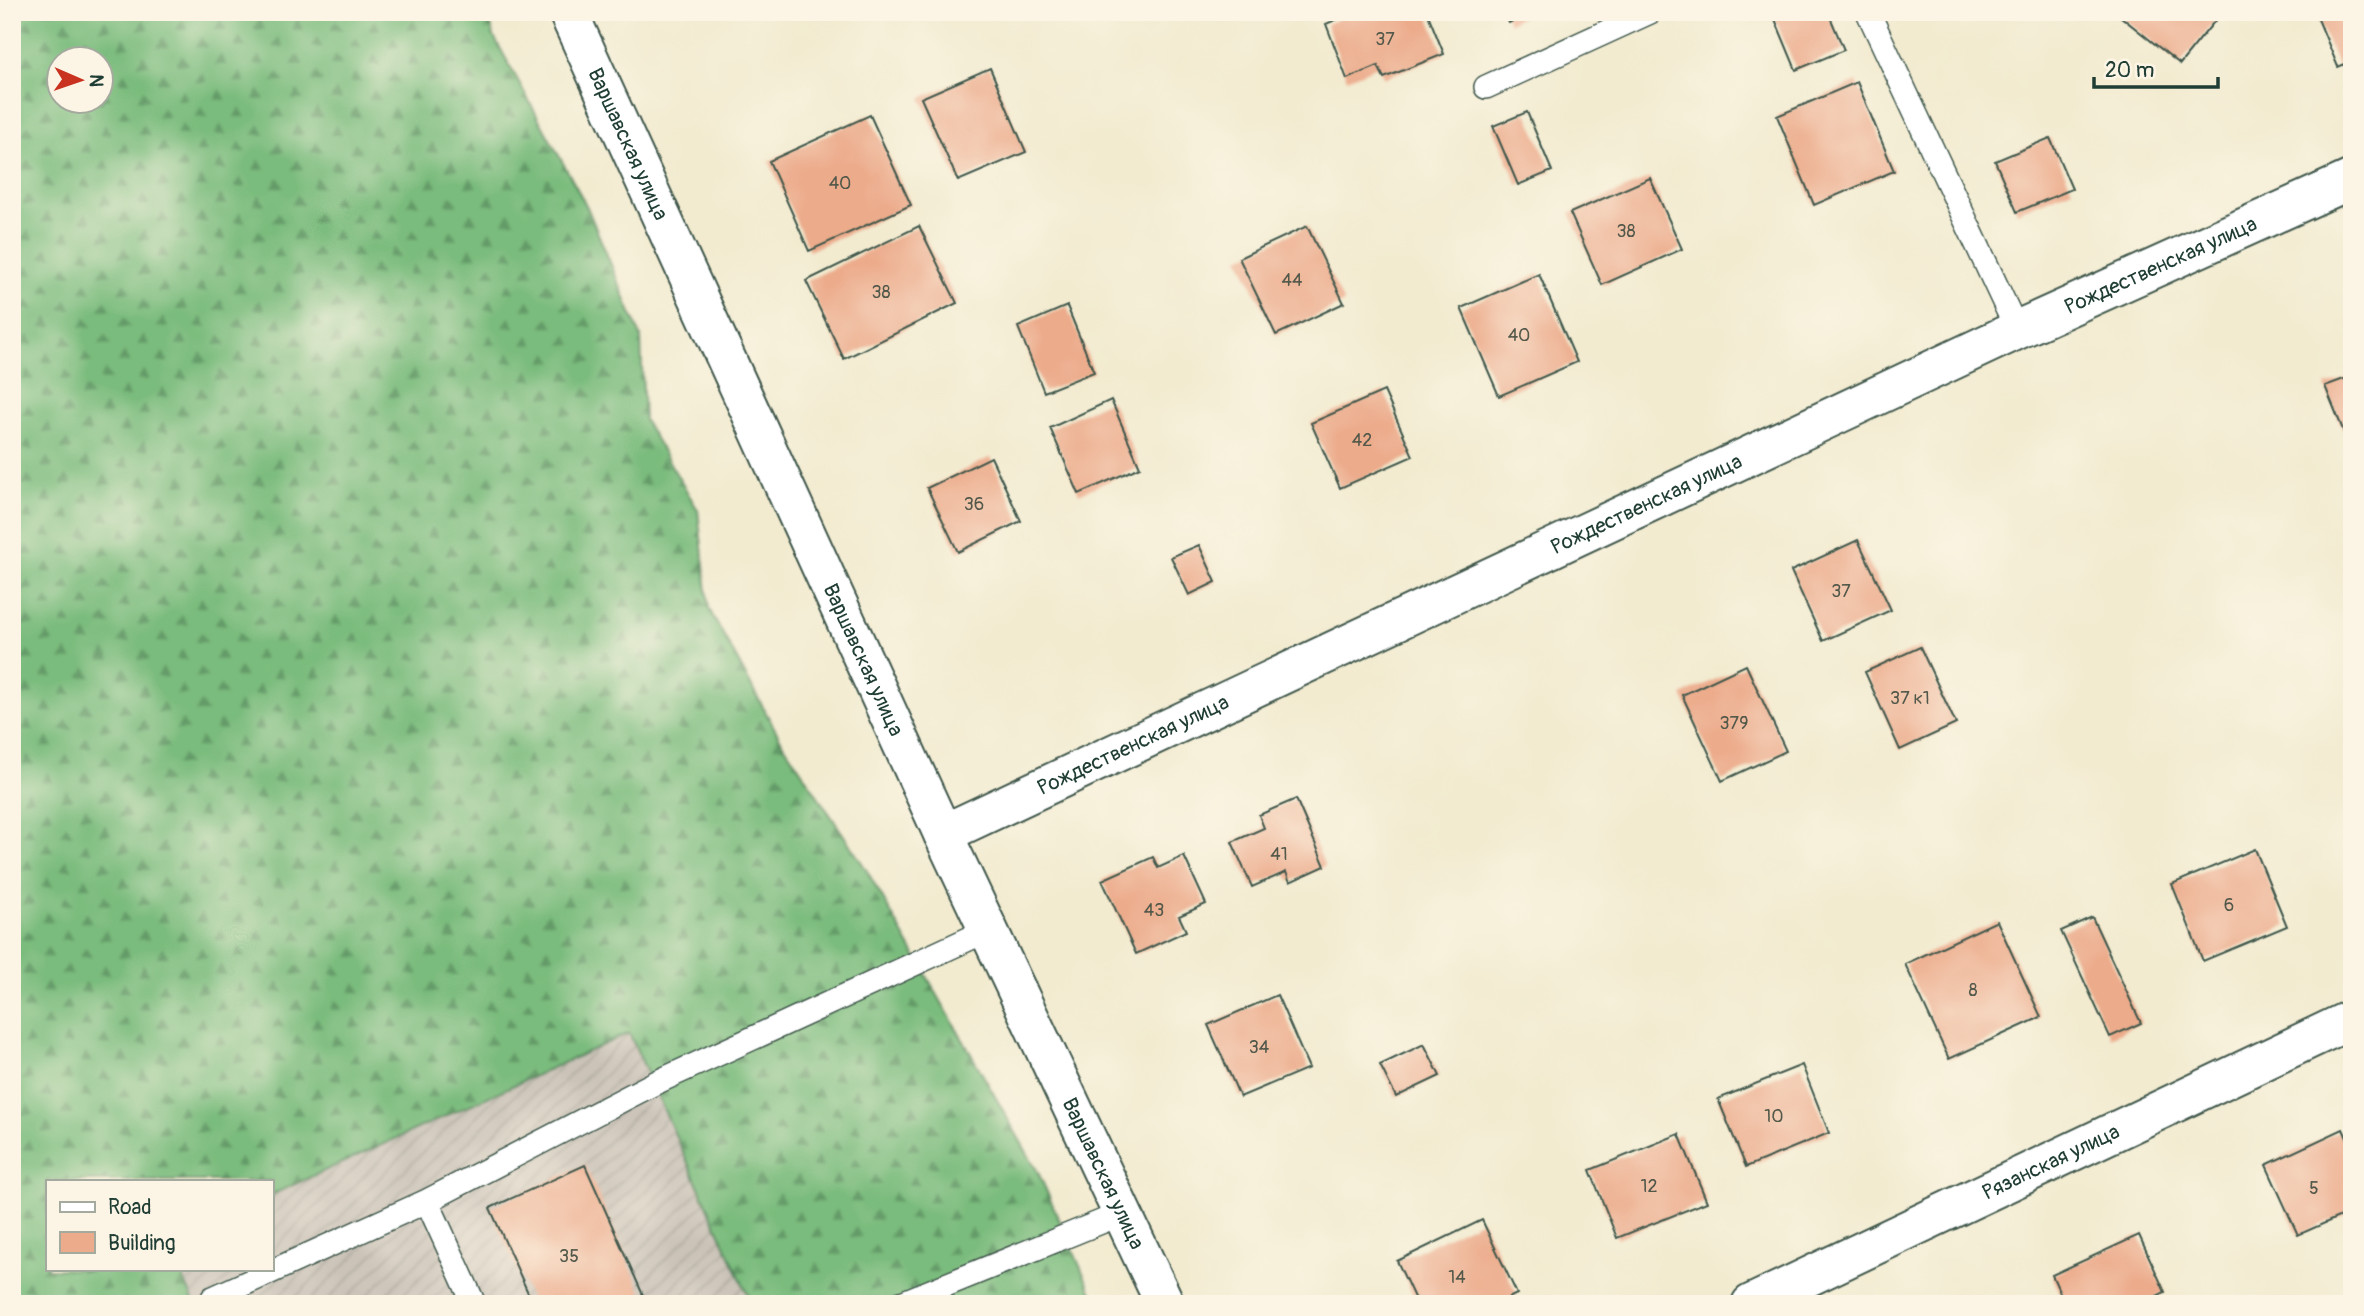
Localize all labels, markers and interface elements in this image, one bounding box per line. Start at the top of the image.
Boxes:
house number: 37 [1375,28,1395,51]
north arrow [46,46,116,116]
scale bar [2094,46,2219,90]
text: 20 m [2105,57,2154,84]
street label: Варшавская улица [581,64,674,225]
text: N [84,74,108,88]
house number: 40 [829,172,851,195]
street label: Рождественская улица [2060,211,2261,321]
house number: 38 [1616,220,1636,243]
house number: 44 [1282,269,1303,292]
house number: 38 [871,281,891,304]
house number: 40 [1508,324,1530,347]
house number: 42 [1352,429,1372,452]
street label: Рождественская улица [1547,448,1747,561]
house number: 36 [964,493,984,516]
street label: Варшавская улица [817,580,910,740]
house number: 37 [1831,580,1851,603]
house number: 37 к1 [1890,687,1930,710]
street label: Рождественская улица [1033,689,1233,802]
house number: 379 [1720,712,1748,735]
house number: 41 [1270,843,1288,866]
house number: 6 [2224,894,2234,917]
house number: 43 [1144,899,1164,922]
house number: 8 [1968,979,1978,1002]
house number: 34 [1249,1036,1270,1059]
street label: Варшавская улица [1056,1094,1150,1254]
house number: 10 [1764,1105,1784,1128]
street label: Рязанская улица [1978,1118,2124,1206]
house number: 12 [1640,1175,1658,1198]
house number: 5 [2309,1177,2319,1200]
legend [46,1180,273,1270]
text: Road [108,1194,152,1221]
text: Building [108,1230,175,1257]
house number: 35 [559,1245,579,1268]
house number: 14 [1448,1266,1466,1289]

